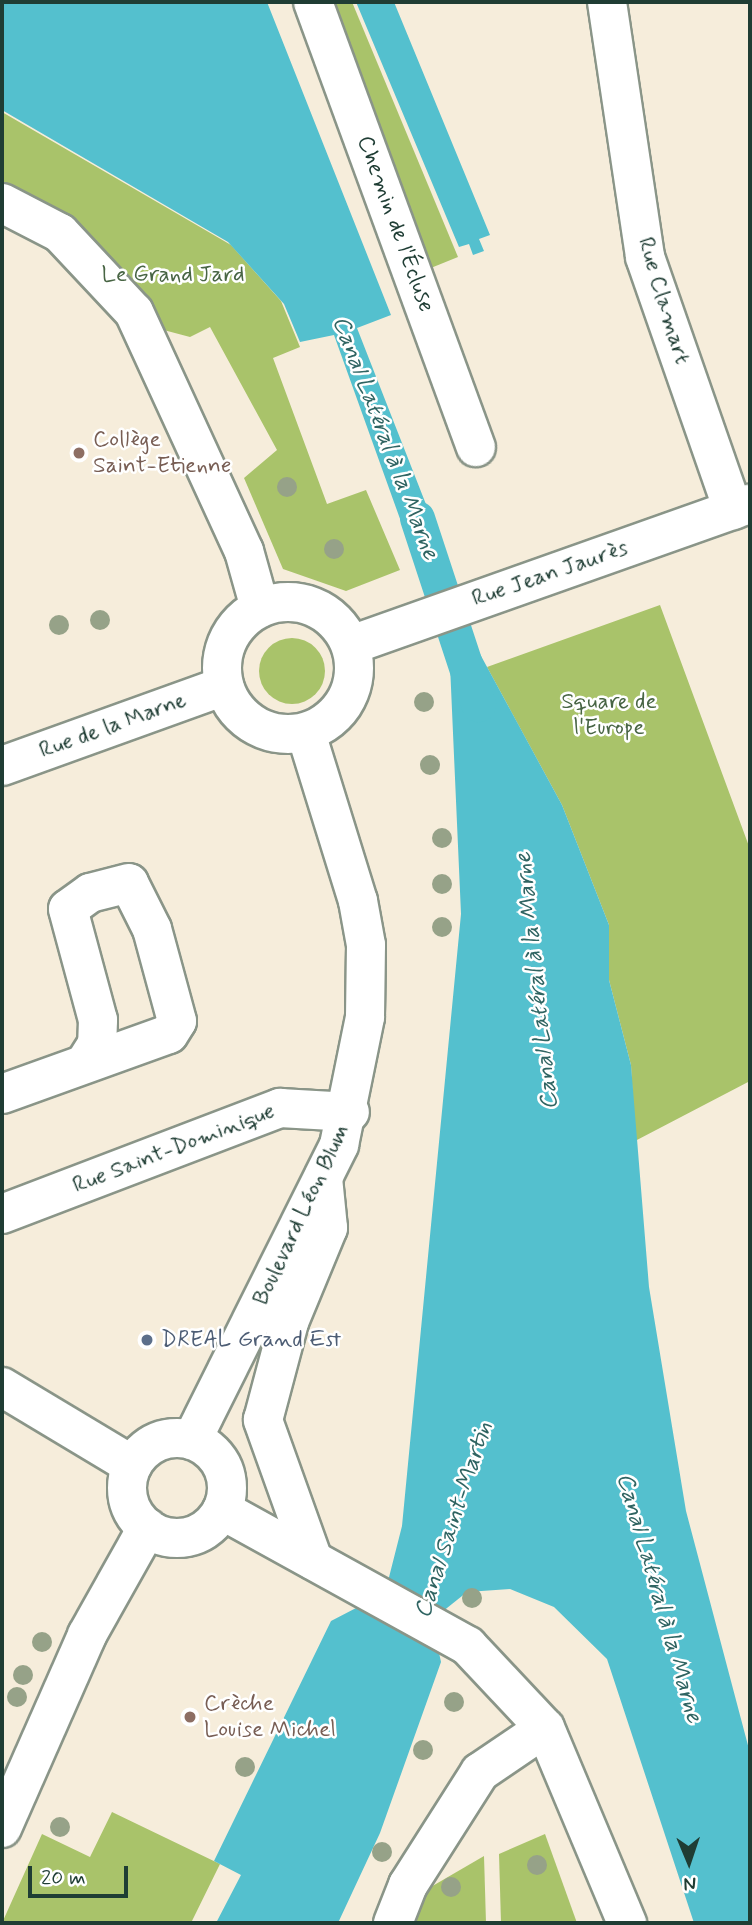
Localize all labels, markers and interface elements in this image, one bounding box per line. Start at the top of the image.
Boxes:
street label: Chemin de l'Écluse [350,132,440,316]
street label: Rue Clamart [631,235,695,367]
park label: Le Grand Jard [98,261,248,289]
water label: Canal Latéral à la Marne [325,311,445,565]
place label: Collège Saint-Etienne [93,426,231,480]
marker: Collège Saint-Etienne [71,445,87,461]
street label: Rue Jean Jaurès [470,535,630,613]
street label: Rue de la Marne [32,685,194,767]
park label: Square de l'Europe [561,688,657,742]
water label: Canal Latéral à la Marne [509,850,565,1112]
street label: Rue Saint-Dominique [70,1098,278,1200]
street label: Boulevard Léon Blum [246,1116,358,1314]
place label: DREAL Grand Est [161,1326,338,1354]
marker: DREAL Grand Est [139,1332,155,1348]
water label: Canal Saint-Martin [409,1419,499,1621]
water label: Canal Latéral à la Marne [609,1469,709,1727]
place label: Crèche Louise Michel [204,1690,335,1744]
marker: Crèche Louise Michel [182,1709,198,1725]
north arrow [654,1827,724,1897]
scale bar [32,1852,131,1896]
text: 20 m [41,1864,86,1892]
text: N [683,1871,697,1896]

